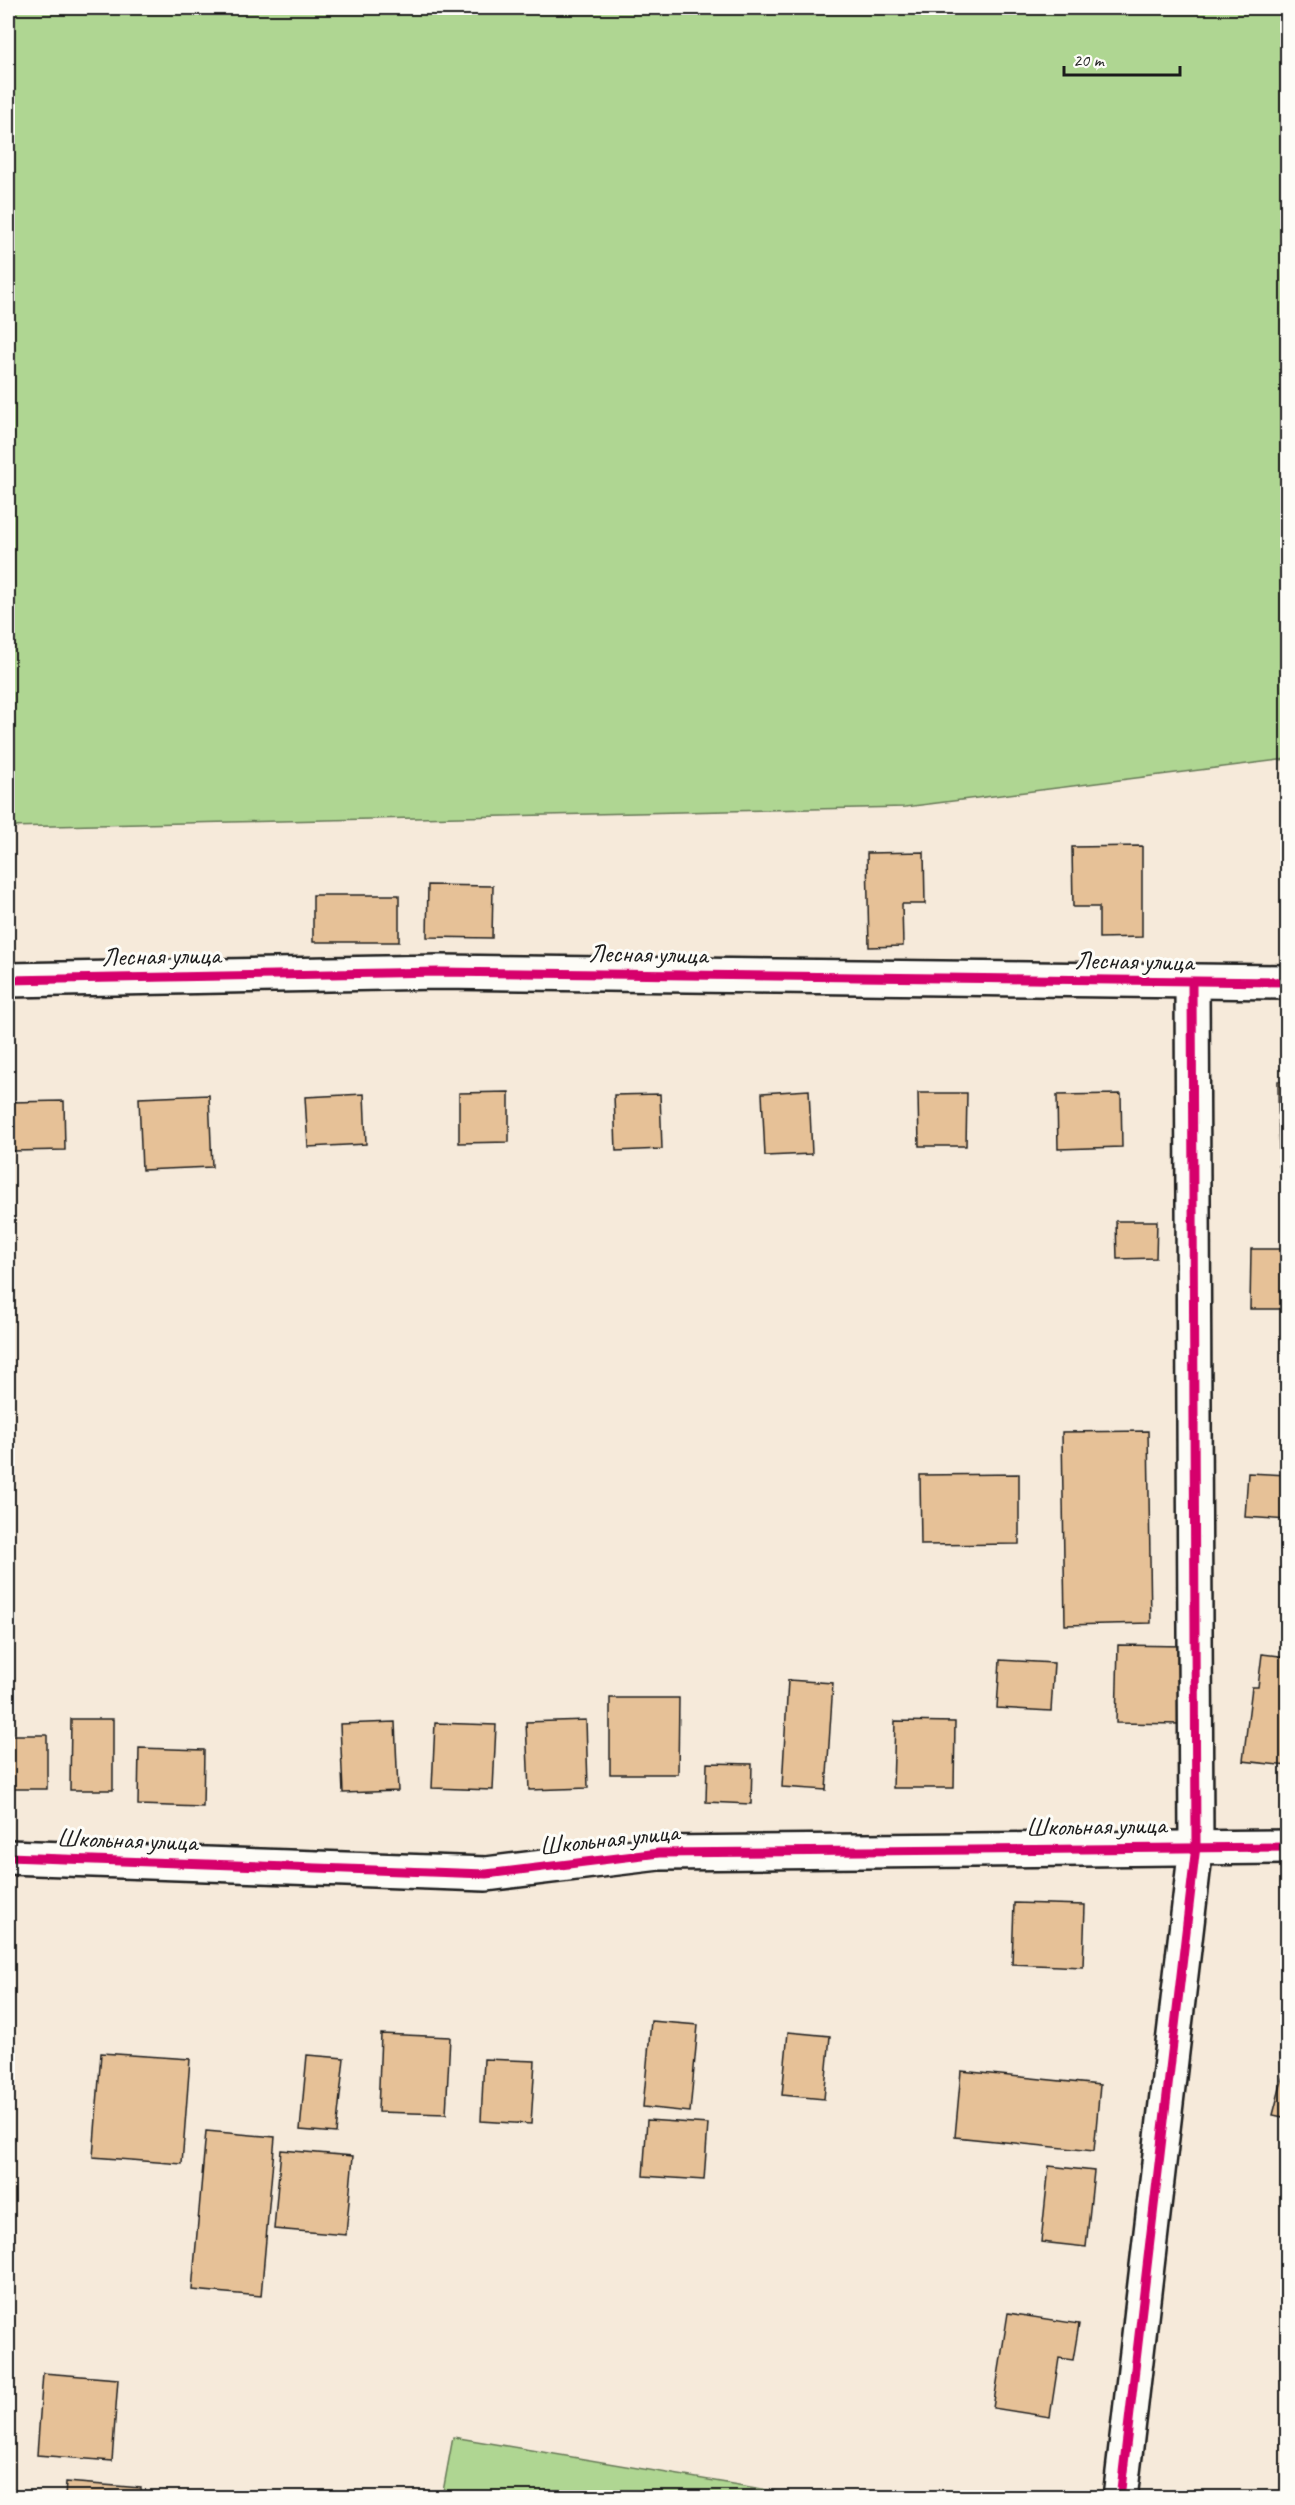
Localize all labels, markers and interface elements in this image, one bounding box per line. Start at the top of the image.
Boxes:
scale bar [1064,39,1180,77]
text: 20 m [1073,49,1106,71]
street label: Лесная улица [588,936,710,972]
street label: Лесная улица [101,938,223,974]
street label: Лесная улица [1074,943,1196,979]
street label: Школьная улица [1026,1808,1169,1844]
street label: Школьная улица [538,1815,683,1863]
street label: Школьная улица [56,1821,200,1859]

